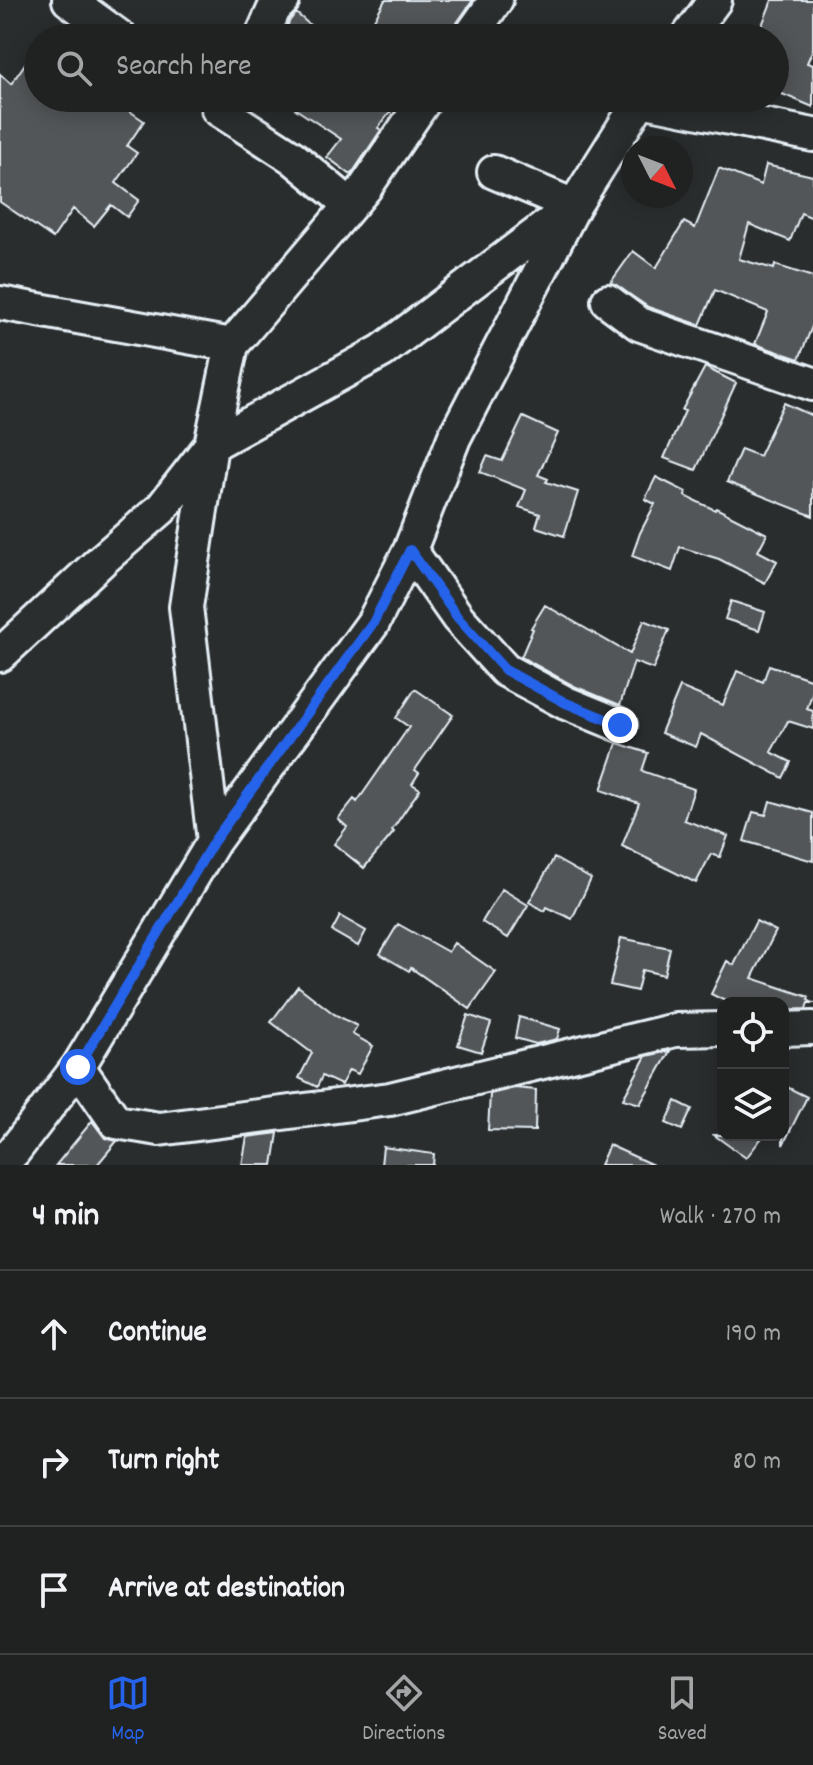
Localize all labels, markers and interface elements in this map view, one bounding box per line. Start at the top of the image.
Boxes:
search box [24,24,789,112]
icon: search [52,46,96,90]
text: Search here [116,47,252,90]
north arrow [621,136,693,208]
route end [602,707,638,743]
map controls [717,997,789,1141]
button: locate [717,997,789,1069]
route start [60,1049,96,1085]
button: layers [717,1069,789,1141]
text: 4 min [32,1193,99,1242]
text: Walk · 270 m [660,1199,781,1236]
icon: ahead [32,1312,76,1356]
text: Continue [108,1313,207,1356]
text: 190 m [725,1316,781,1353]
icon: right [32,1440,76,1484]
text: Turn right [108,1441,219,1484]
text: 80 m [733,1444,781,1481]
icon: arrive [32,1568,76,1612]
text: Arrive at destination [108,1569,345,1612]
tab: Map [106,1671,150,1750]
tab: Directions [362,1671,446,1750]
tab: Saved [658,1671,707,1750]

